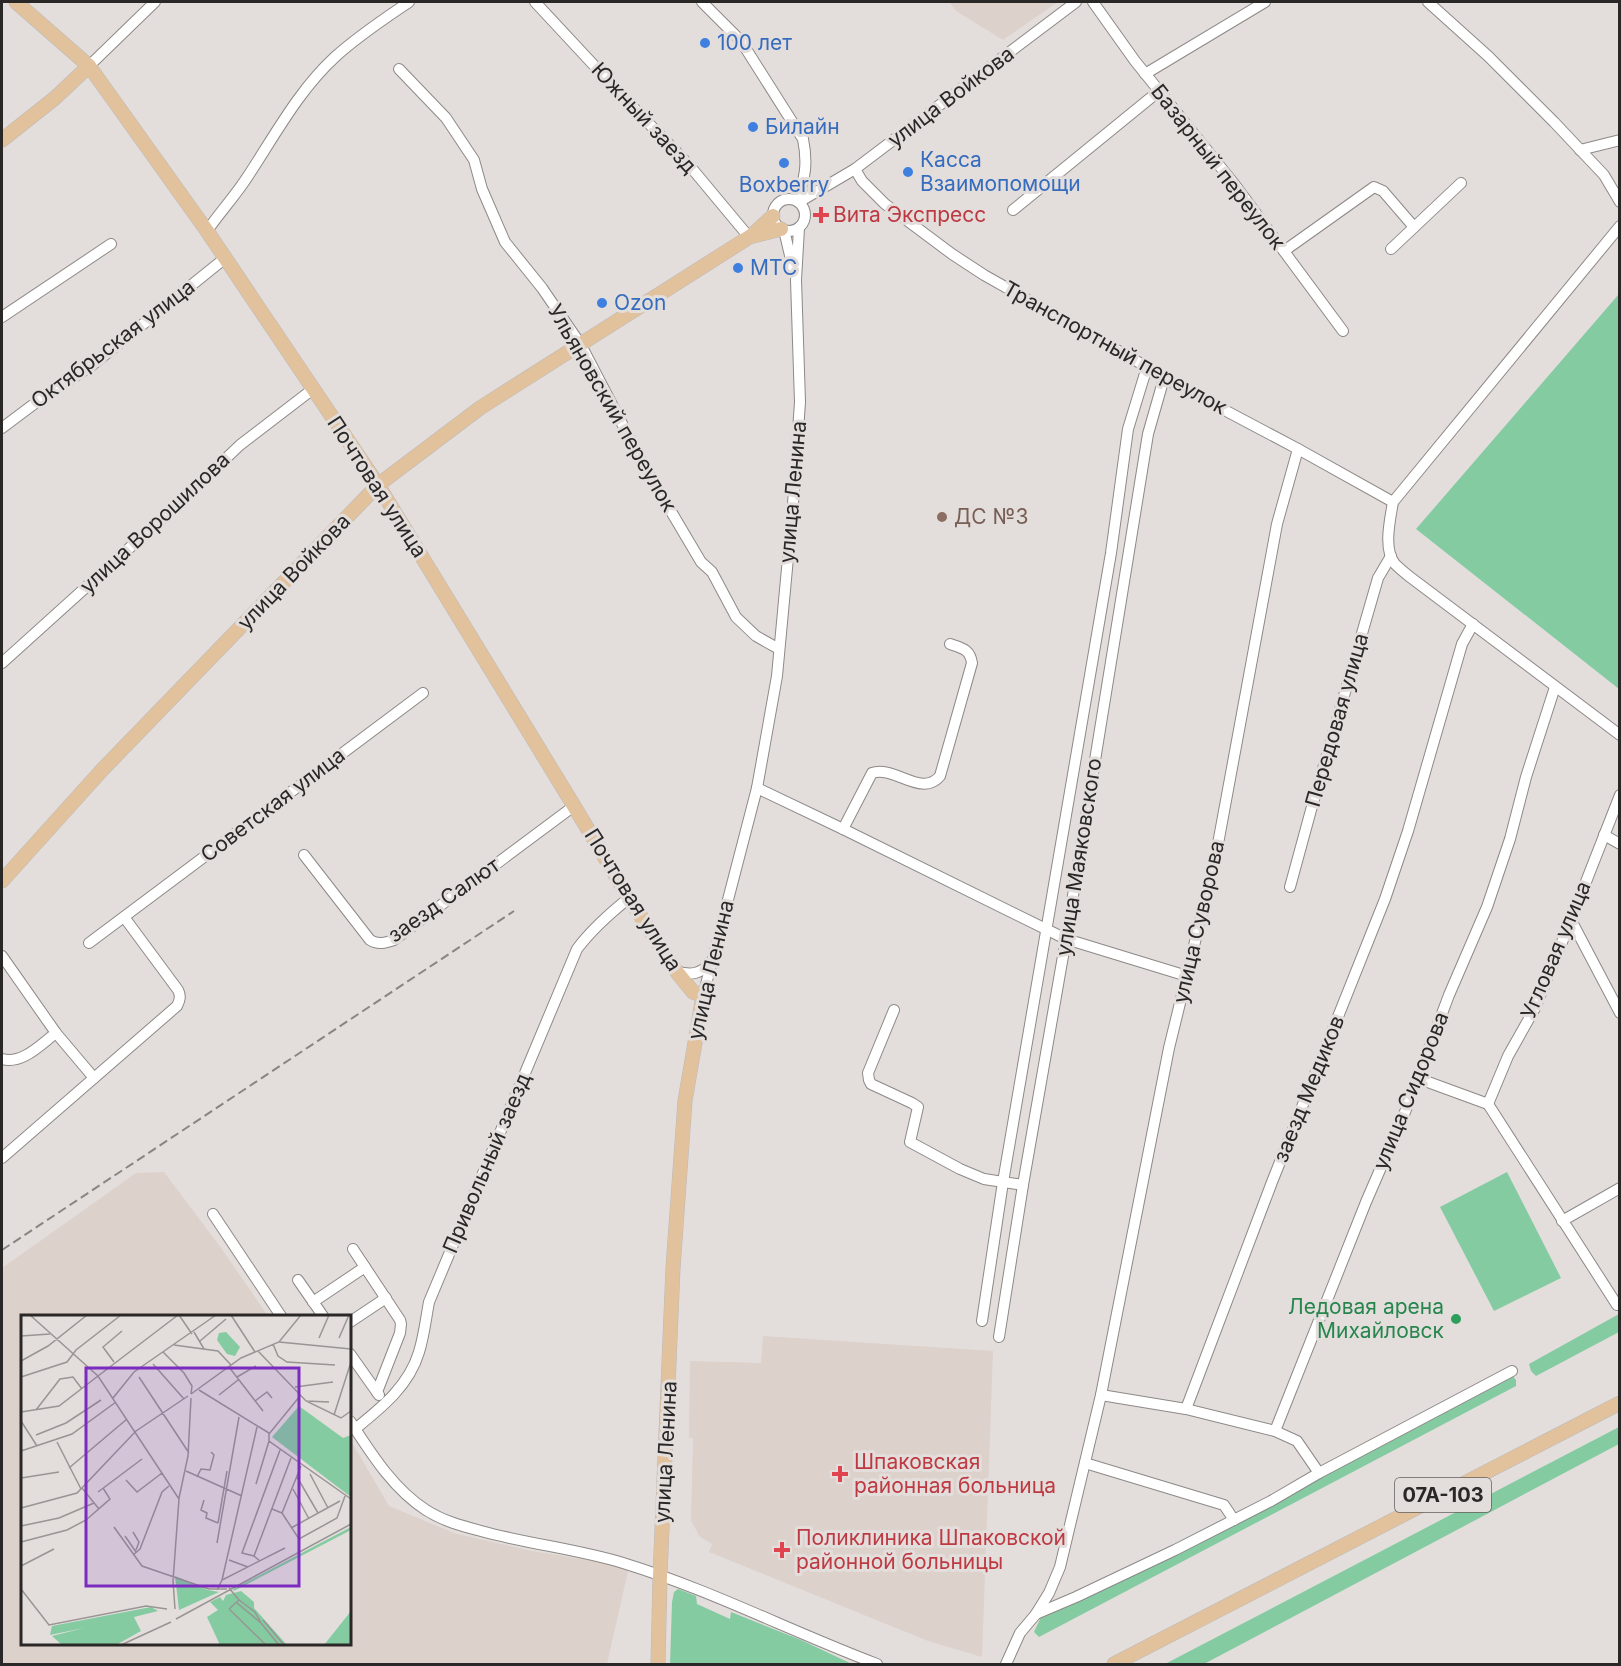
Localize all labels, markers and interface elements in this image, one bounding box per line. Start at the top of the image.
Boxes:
place label: 100 лет [717,30,792,55]
marker: 100 лет [698,36,712,50]
street label: улица Войкова [883,41,1019,152]
street label: Южный заезд [587,57,702,178]
street label: Базарный переулок [1146,79,1291,255]
place label: Билайн [765,114,840,139]
marker: Билайн [746,120,760,134]
place label: Касса Взаимопомощи [920,147,1081,196]
marker: Boxberry [777,156,791,170]
marker: Касса Взаимопомощи [901,165,915,179]
place label: Boxberry [739,172,830,197]
place label: Вита Экспресс [833,202,986,227]
marker: Вита Экспресс [814,208,828,222]
place label: МТС [750,255,797,280]
marker: МТС [731,261,745,275]
street label: Октябрьская улица [26,274,199,413]
street label: Транспортный переулок [999,276,1232,420]
place label: Ozon [614,290,666,315]
marker: Ozon [595,296,609,310]
street label: Ульяновский переулок [543,299,683,517]
street label: Почтовая улица [322,411,432,562]
street label: улица Ленина [774,420,811,564]
street label: улица Ворошилова [75,447,235,598]
place label: ДС №3 [954,504,1028,529]
street label: улица Войкова [232,508,355,635]
marker: ДС №3 [935,510,949,524]
street label: Передовая улица [1300,630,1373,810]
street label: Советская улица [196,742,350,867]
street label: улица Маяковского [1050,756,1107,958]
street label: Почтовая улица [580,824,687,976]
street label: улица Суворова [1168,838,1229,1006]
street label: заезд Салют [383,852,505,947]
street label: Угловая улица [1515,877,1596,1022]
street label: улица Ленина [682,898,739,1042]
street label: улица Сидорова [1367,1008,1454,1173]
street label: заезд Медиков [1268,1012,1349,1166]
street label: Привольный заезд [437,1069,536,1257]
place label: Ледовая арена Михайловск [1288,1294,1445,1343]
marker: Ледовая арена Михайловск [1449,1312,1463,1326]
inset map [21,1315,351,1645]
street label: улица Ленина [649,1380,682,1524]
place label: Шпаковская районная больница [854,1449,1056,1498]
marker: Шпаковская районная больница [831,1465,849,1483]
road number: 07А-103 [1395,1478,1491,1512]
place label: Поликлиника Шпаковской районной больницы [796,1525,1066,1574]
marker: Поликлиника Шпаковской районной больницы [773,1541,791,1559]

